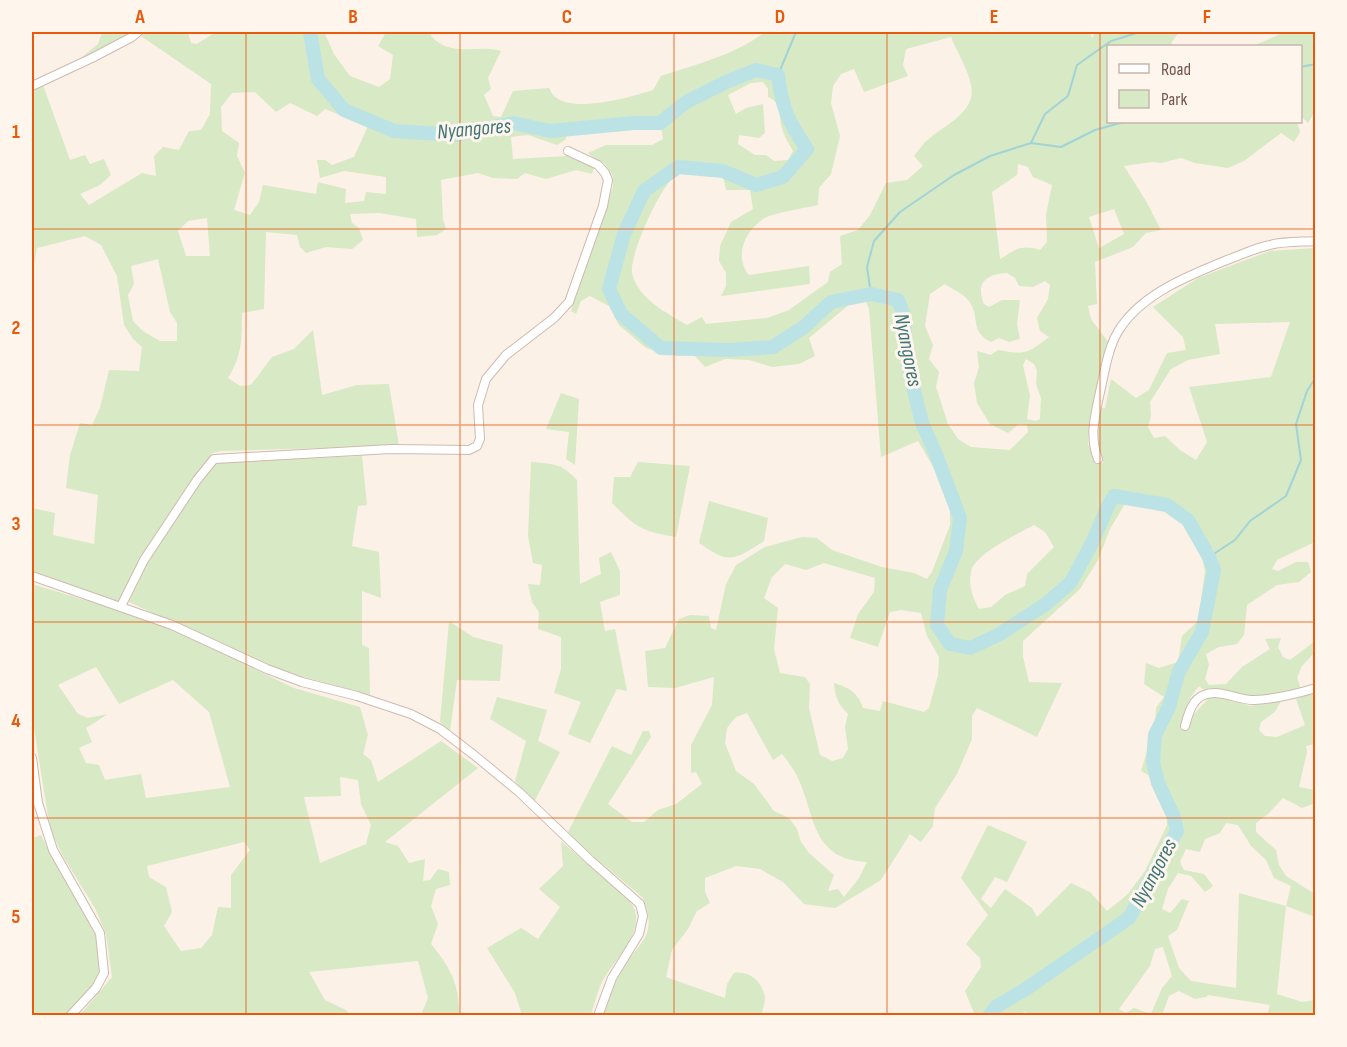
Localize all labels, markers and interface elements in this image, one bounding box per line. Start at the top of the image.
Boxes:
text: A [134,5,145,29]
text: B [348,5,358,29]
text: C [562,5,572,29]
text: D [775,5,785,29]
text: E [990,5,998,29]
text: F [1203,5,1211,29]
legend [1107,45,1302,123]
text: Road [1161,59,1191,80]
text: Park [1161,89,1187,110]
water label: Nyangores [436,113,512,145]
text: 1 [12,120,20,144]
water label: Nyangores [889,311,927,389]
text: 2 [12,316,20,340]
text: 3 [12,512,21,536]
text: 4 [11,709,21,733]
water label: Nyangores [1126,834,1183,911]
text: 5 [12,905,21,929]

